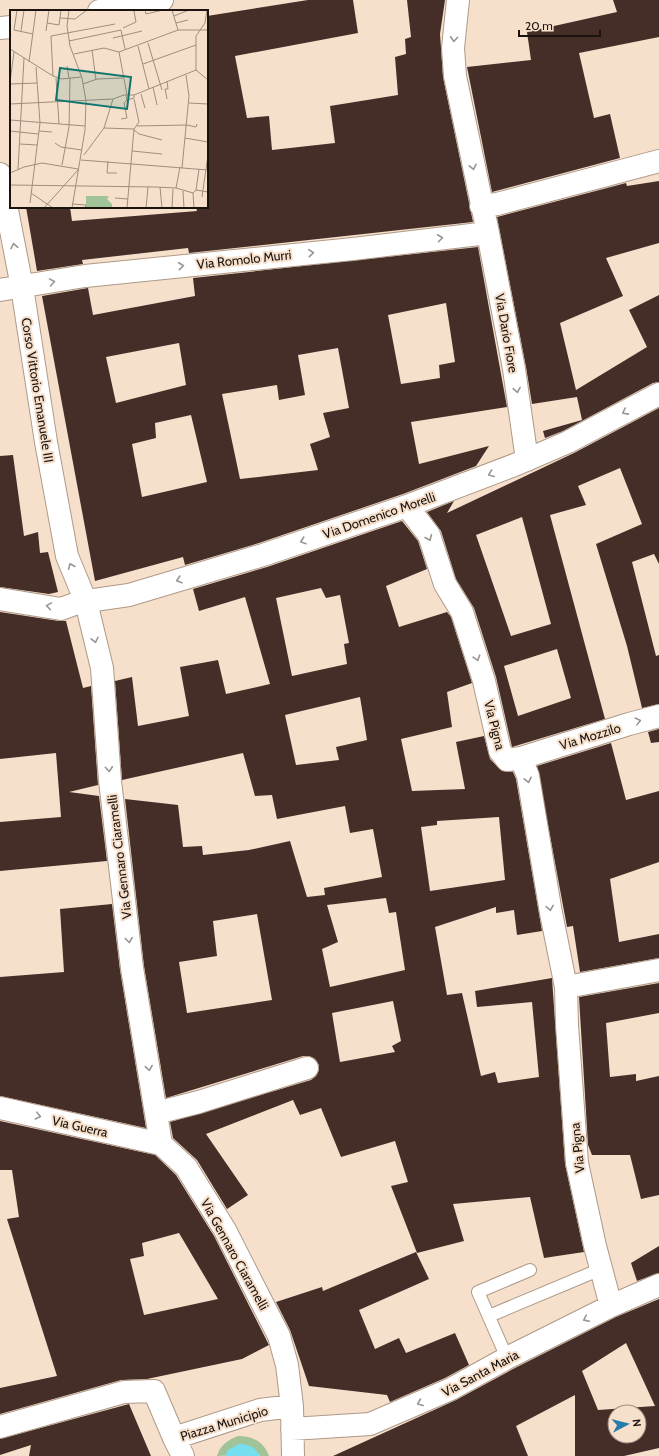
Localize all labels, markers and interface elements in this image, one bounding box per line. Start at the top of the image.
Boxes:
inset map [10,10,208,208]
scale bar [519,12,600,38]
text: 20 m [525,18,553,33]
one-way arrow [450,36,459,42]
one-way arrow [469,164,477,170]
one-way arrow [437,234,443,243]
one-way arrow [10,242,19,249]
street label: Via Romolo Murri [196,246,292,272]
one-way arrow [308,249,314,258]
one-way arrow [178,262,184,271]
one-way arrow [49,278,55,287]
street label: Via Dario Fiore [492,292,522,374]
street label: Corso Vittorio Emanuele III [19,316,57,464]
one-way arrow [512,387,521,394]
one-way arrow [621,408,629,415]
one-way arrow [488,470,495,478]
street label: Via Domenico Morelli [321,488,437,542]
one-way arrow [425,535,433,542]
one-way arrow [299,537,306,545]
one-way arrow [68,563,76,571]
one-way arrow [175,575,182,584]
one-way arrow [45,603,52,611]
one-way arrow [91,637,99,643]
one-way arrow [472,655,481,662]
street label: Via Pigna [481,699,509,752]
one-way arrow [635,718,641,726]
street label: Via Mozzilo [558,719,622,753]
one-way arrow [104,766,113,772]
one-way arrow [524,777,532,783]
street label: Via Gennaro Ciaramelli [103,794,135,920]
one-way arrow [545,905,554,911]
one-way arrow [124,937,133,943]
one-way arrow [144,1065,153,1071]
one-way arrow [34,1111,41,1120]
street label: Via Guerra [50,1112,110,1140]
street label: Via Pigna [566,1121,588,1174]
street label: Via Gennaro Ciaramelli [198,1195,272,1313]
one-way arrow [582,1314,590,1322]
street label: Via Santa Maria [439,1346,522,1400]
one-way arrow [416,1398,424,1406]
street label: Piazza Municipio [178,1402,270,1444]
north arrow [607,1404,647,1444]
text: N [630,1418,644,1427]

